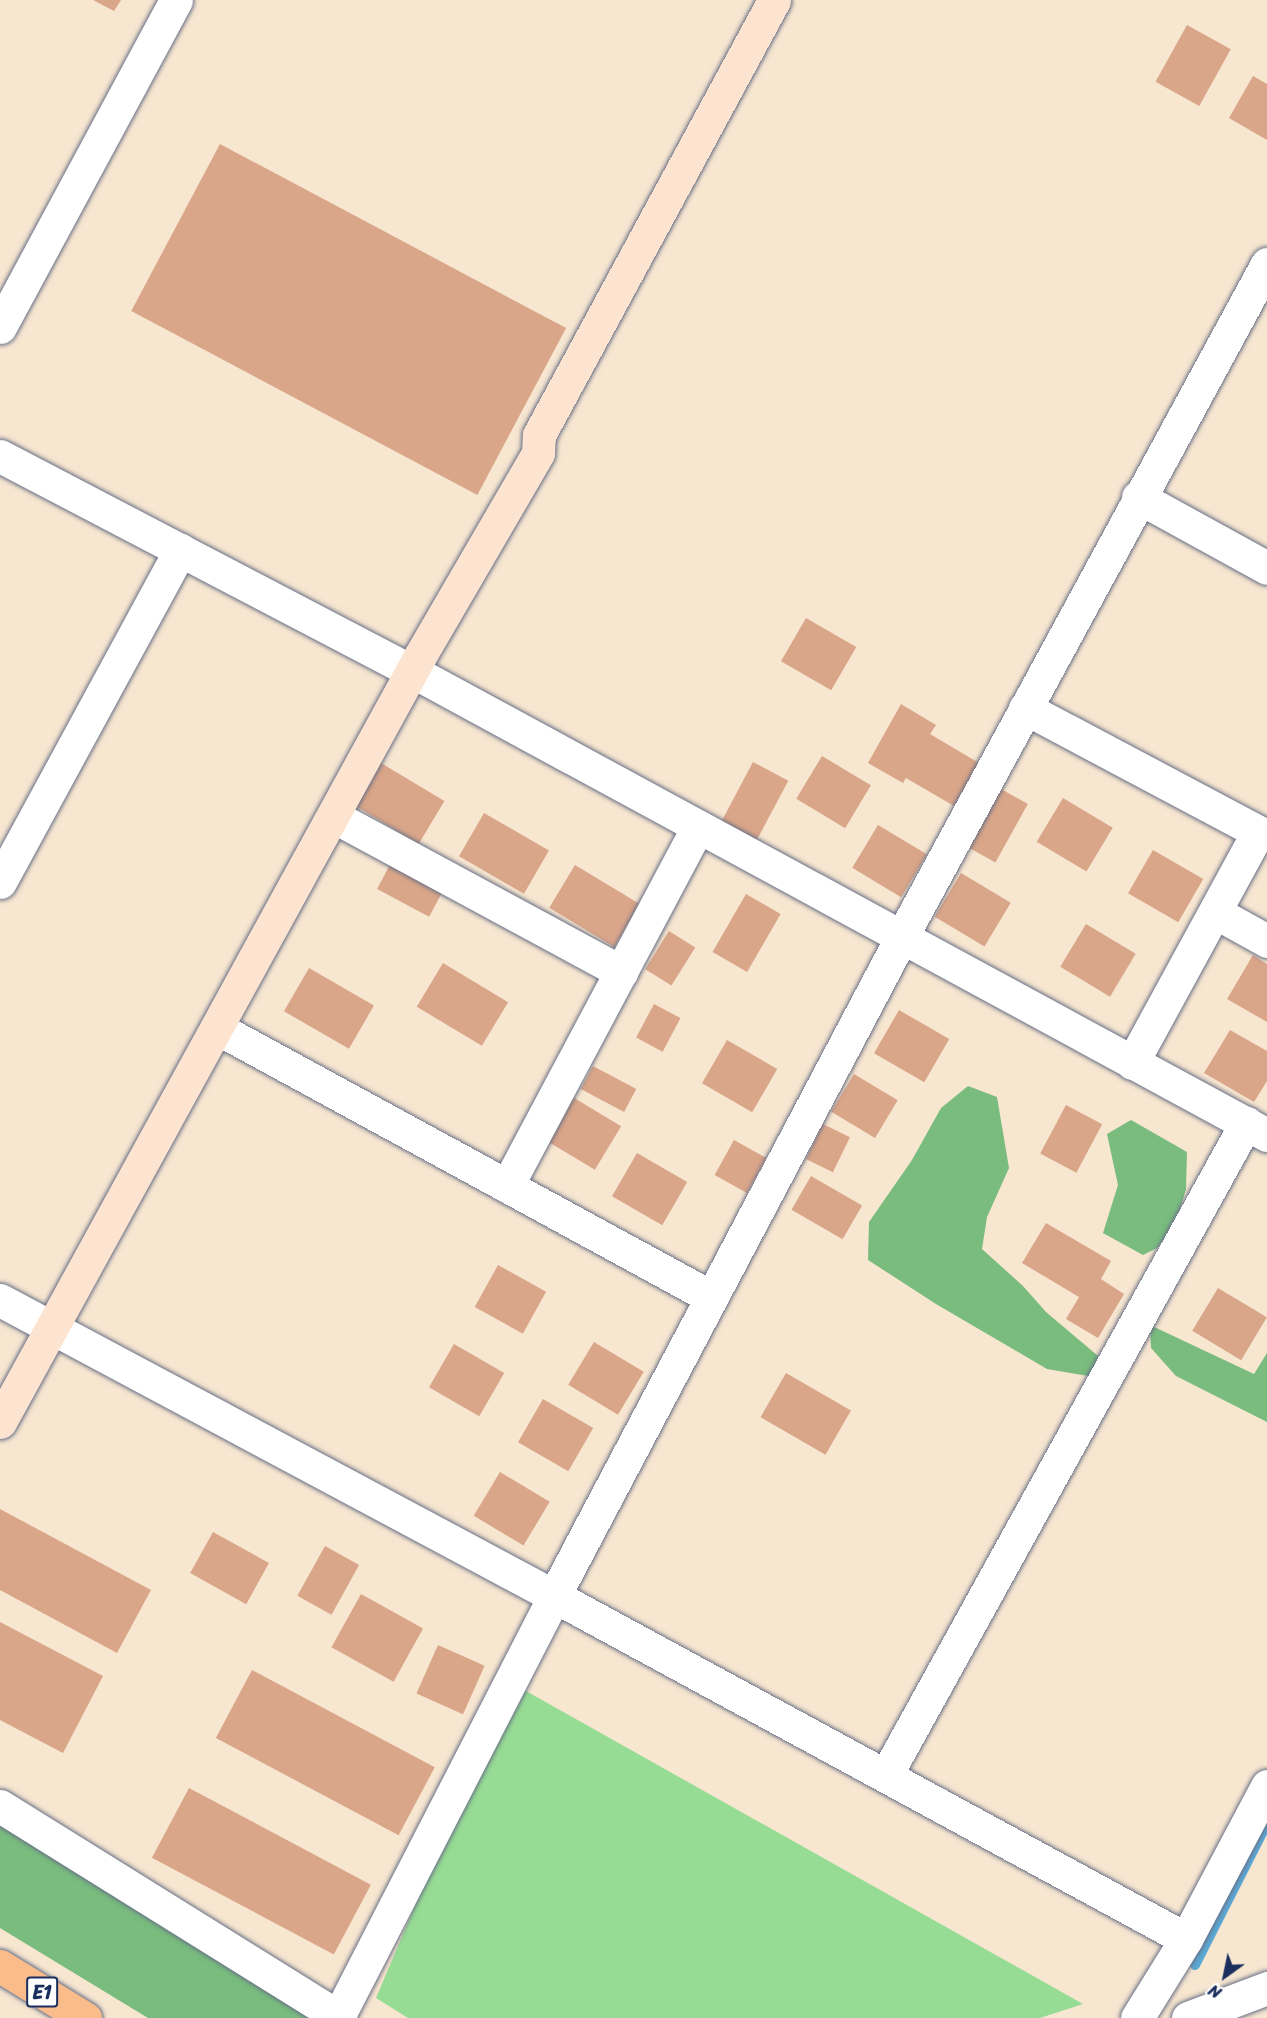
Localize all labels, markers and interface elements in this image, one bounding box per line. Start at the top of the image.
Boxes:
north arrow [1195,1946,1255,2006]
road number: E1 [26,1975,58,2009]
text: N [1202,1976,1227,2007]

